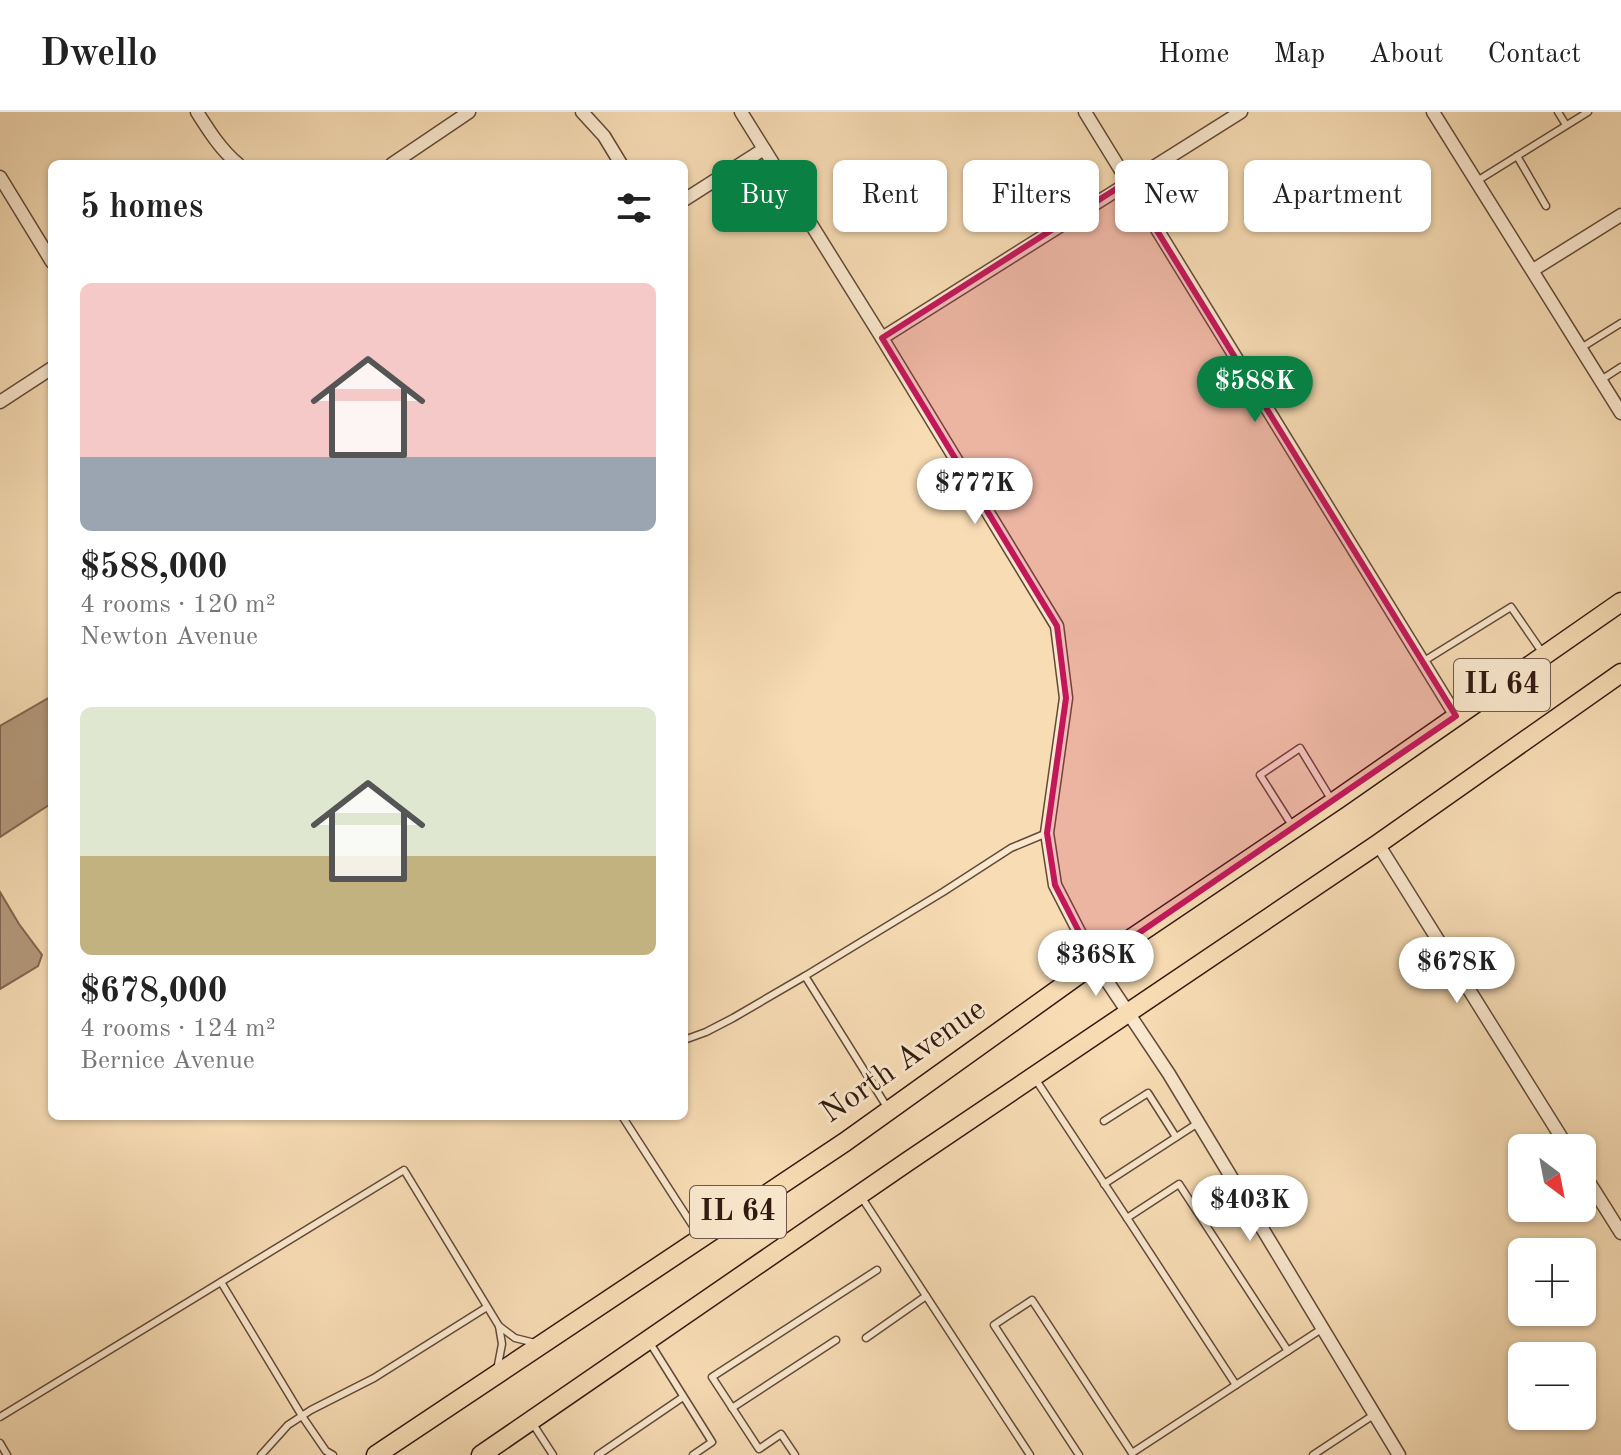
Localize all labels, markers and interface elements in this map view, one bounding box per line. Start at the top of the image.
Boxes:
text: Dwello [40,36,158,74]
text: Home [1158,41,1229,69]
text: Map [1273,41,1325,69]
text: About [1369,41,1444,69]
text: Contact [1488,41,1581,69]
chip: Buy [712,160,817,232]
chip: Rent [833,160,947,232]
chip: Filters [963,160,1099,232]
chip: New [1115,160,1228,232]
chip: Apartment [1244,160,1431,232]
icon: filters [612,186,656,230]
text: 5 homes [80,191,203,225]
icon: home [296,335,440,479]
pin: $588K [1199,356,1311,424]
text: $588K [1215,369,1295,395]
pin: $777K [919,458,1031,526]
text: $777K [935,471,1015,497]
text: $588,000 [80,551,228,585]
text: 4 rooms · 120 m² [80,592,276,618]
text: Newton Avenue [80,624,258,650]
road number: IL 64 [1454,659,1550,711]
icon: home [296,759,440,903]
pin: $368K [1040,930,1152,998]
pin: $678K [1401,937,1513,1005]
text: $368K [1056,943,1136,969]
text: $678K [1417,950,1497,976]
text: $678,000 [80,975,228,1009]
street label: North Avenue [816,994,992,1130]
text: 4 rooms · 124 m² [80,1016,276,1042]
text: Bernice Avenue [80,1048,255,1074]
north arrow [1508,1134,1596,1222]
map controls [1508,1134,1596,1430]
pin: $403K [1194,1175,1306,1243]
road number: IL 64 [690,1186,786,1238]
text: $403K [1210,1188,1290,1214]
button: + [1508,1238,1596,1326]
button: − [1508,1342,1596,1430]

